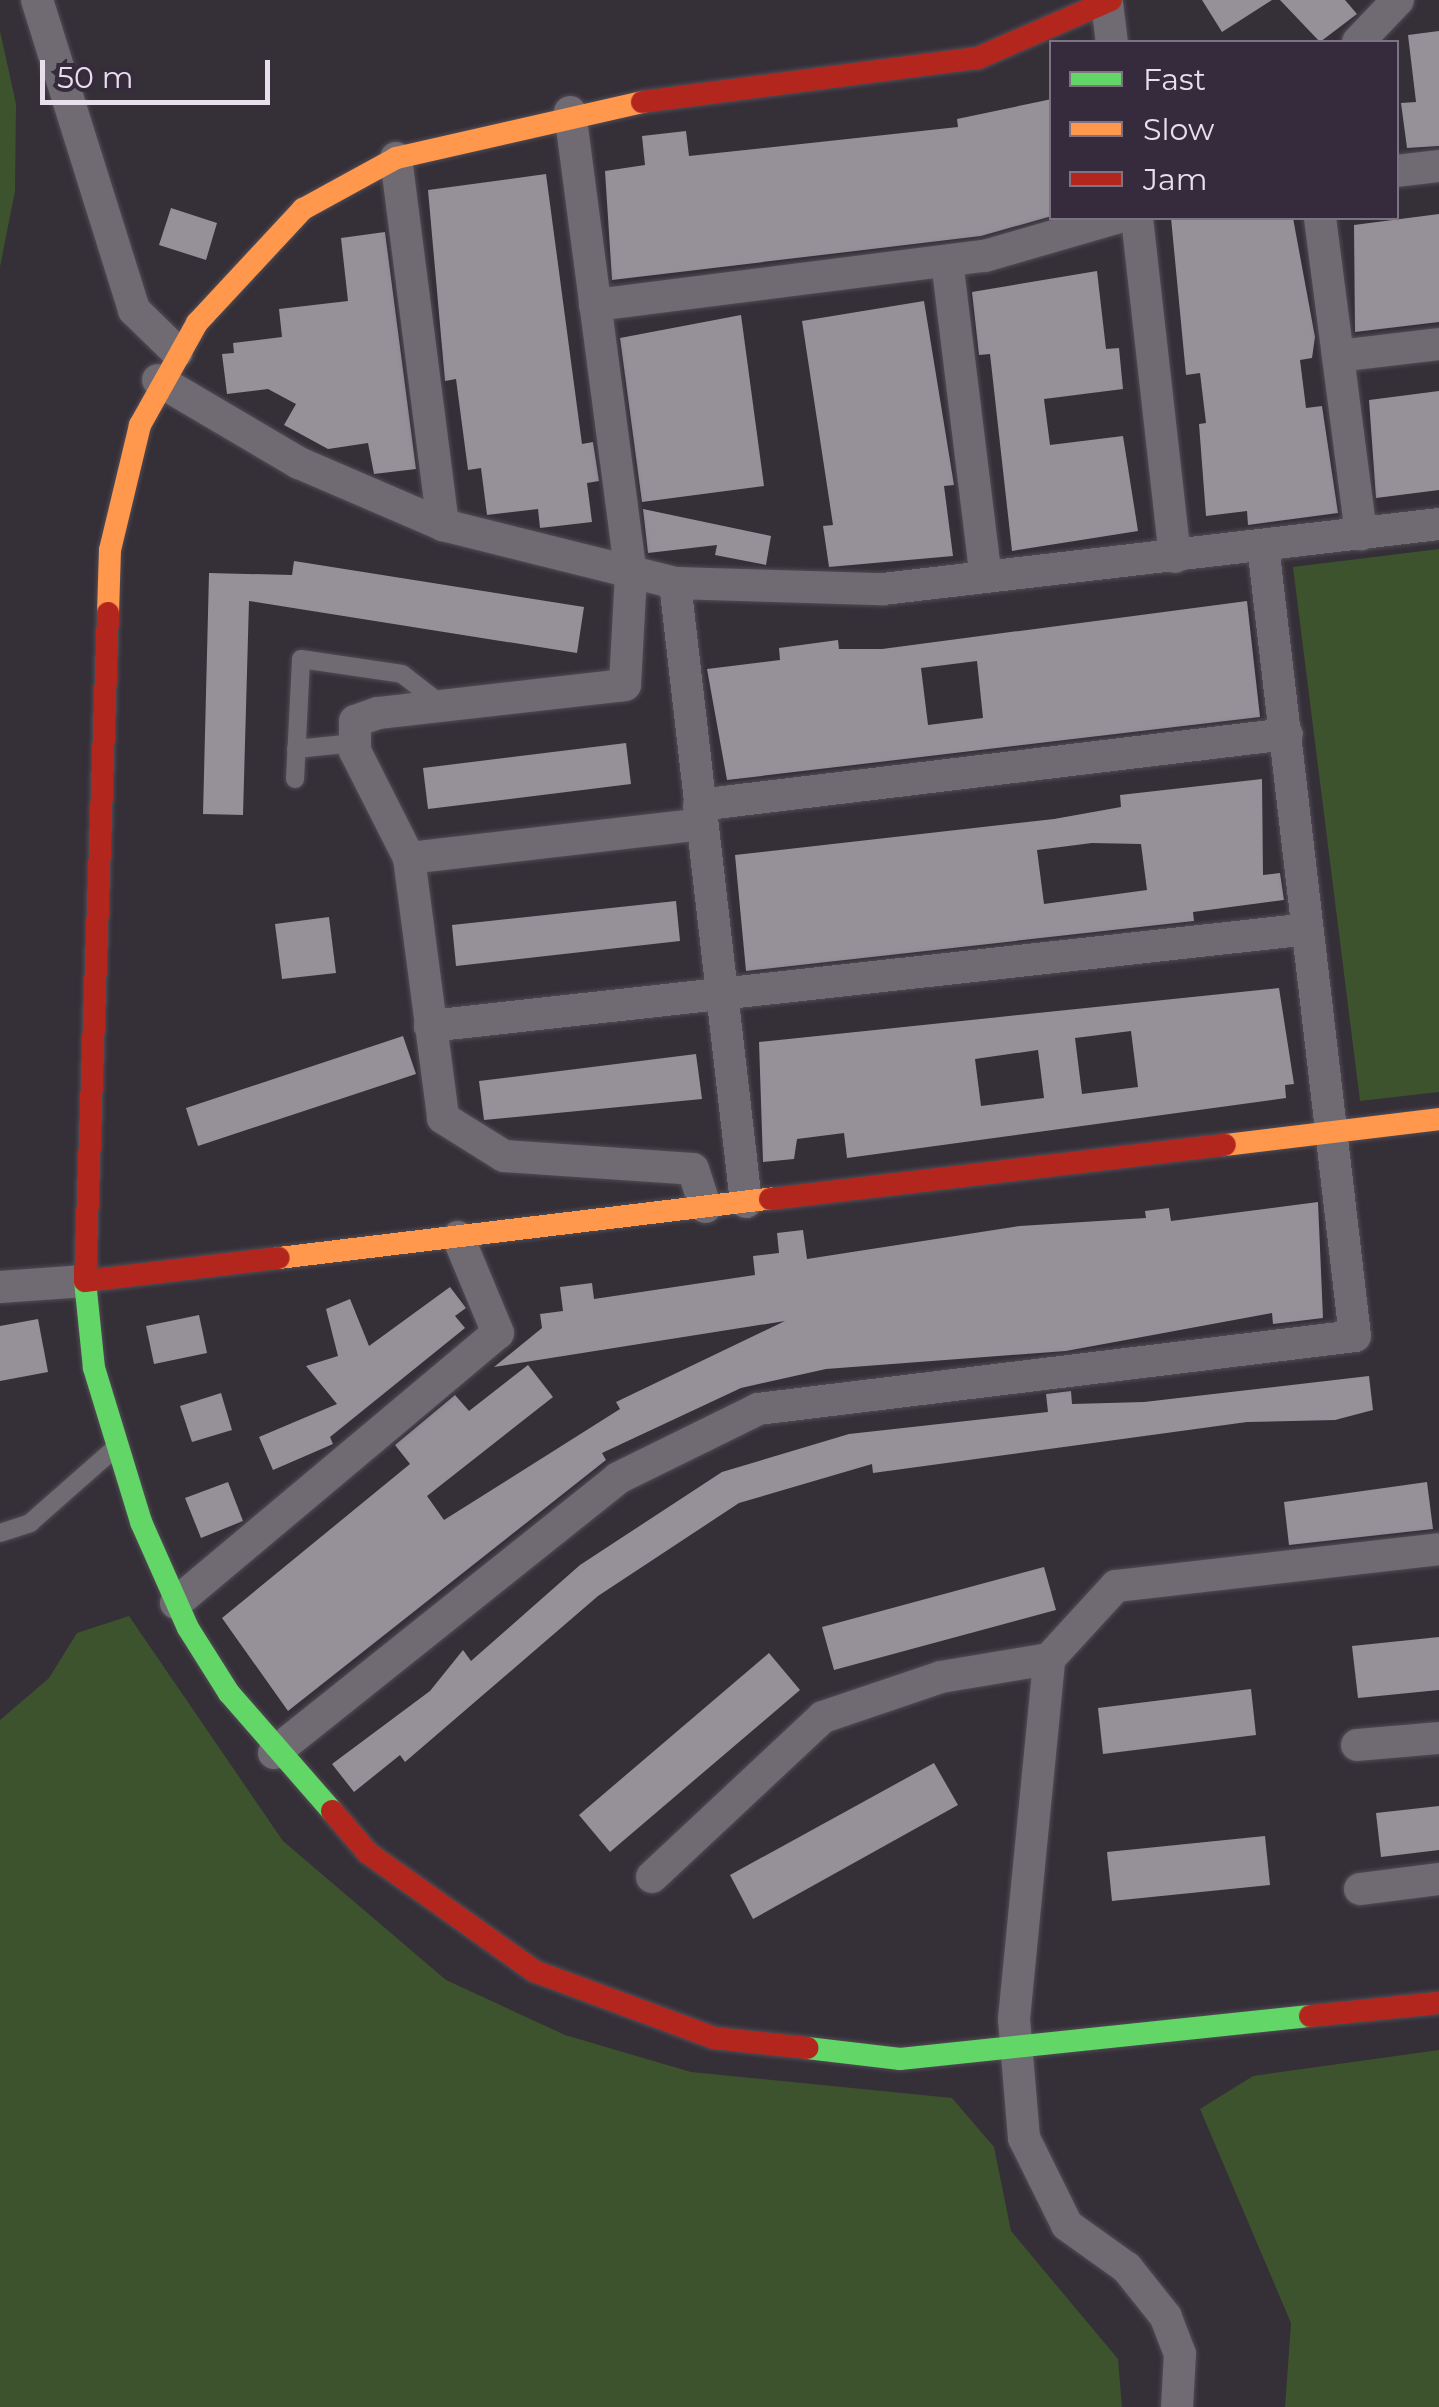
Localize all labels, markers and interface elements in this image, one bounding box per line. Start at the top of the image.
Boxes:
scale bar [45,40,275,102]
legend [1049,40,1399,220]
text: 50 m [57,59,134,96]
text: Fast [1143,61,1206,98]
text: Slow [1143,111,1214,148]
text: Jam [1143,161,1208,198]

